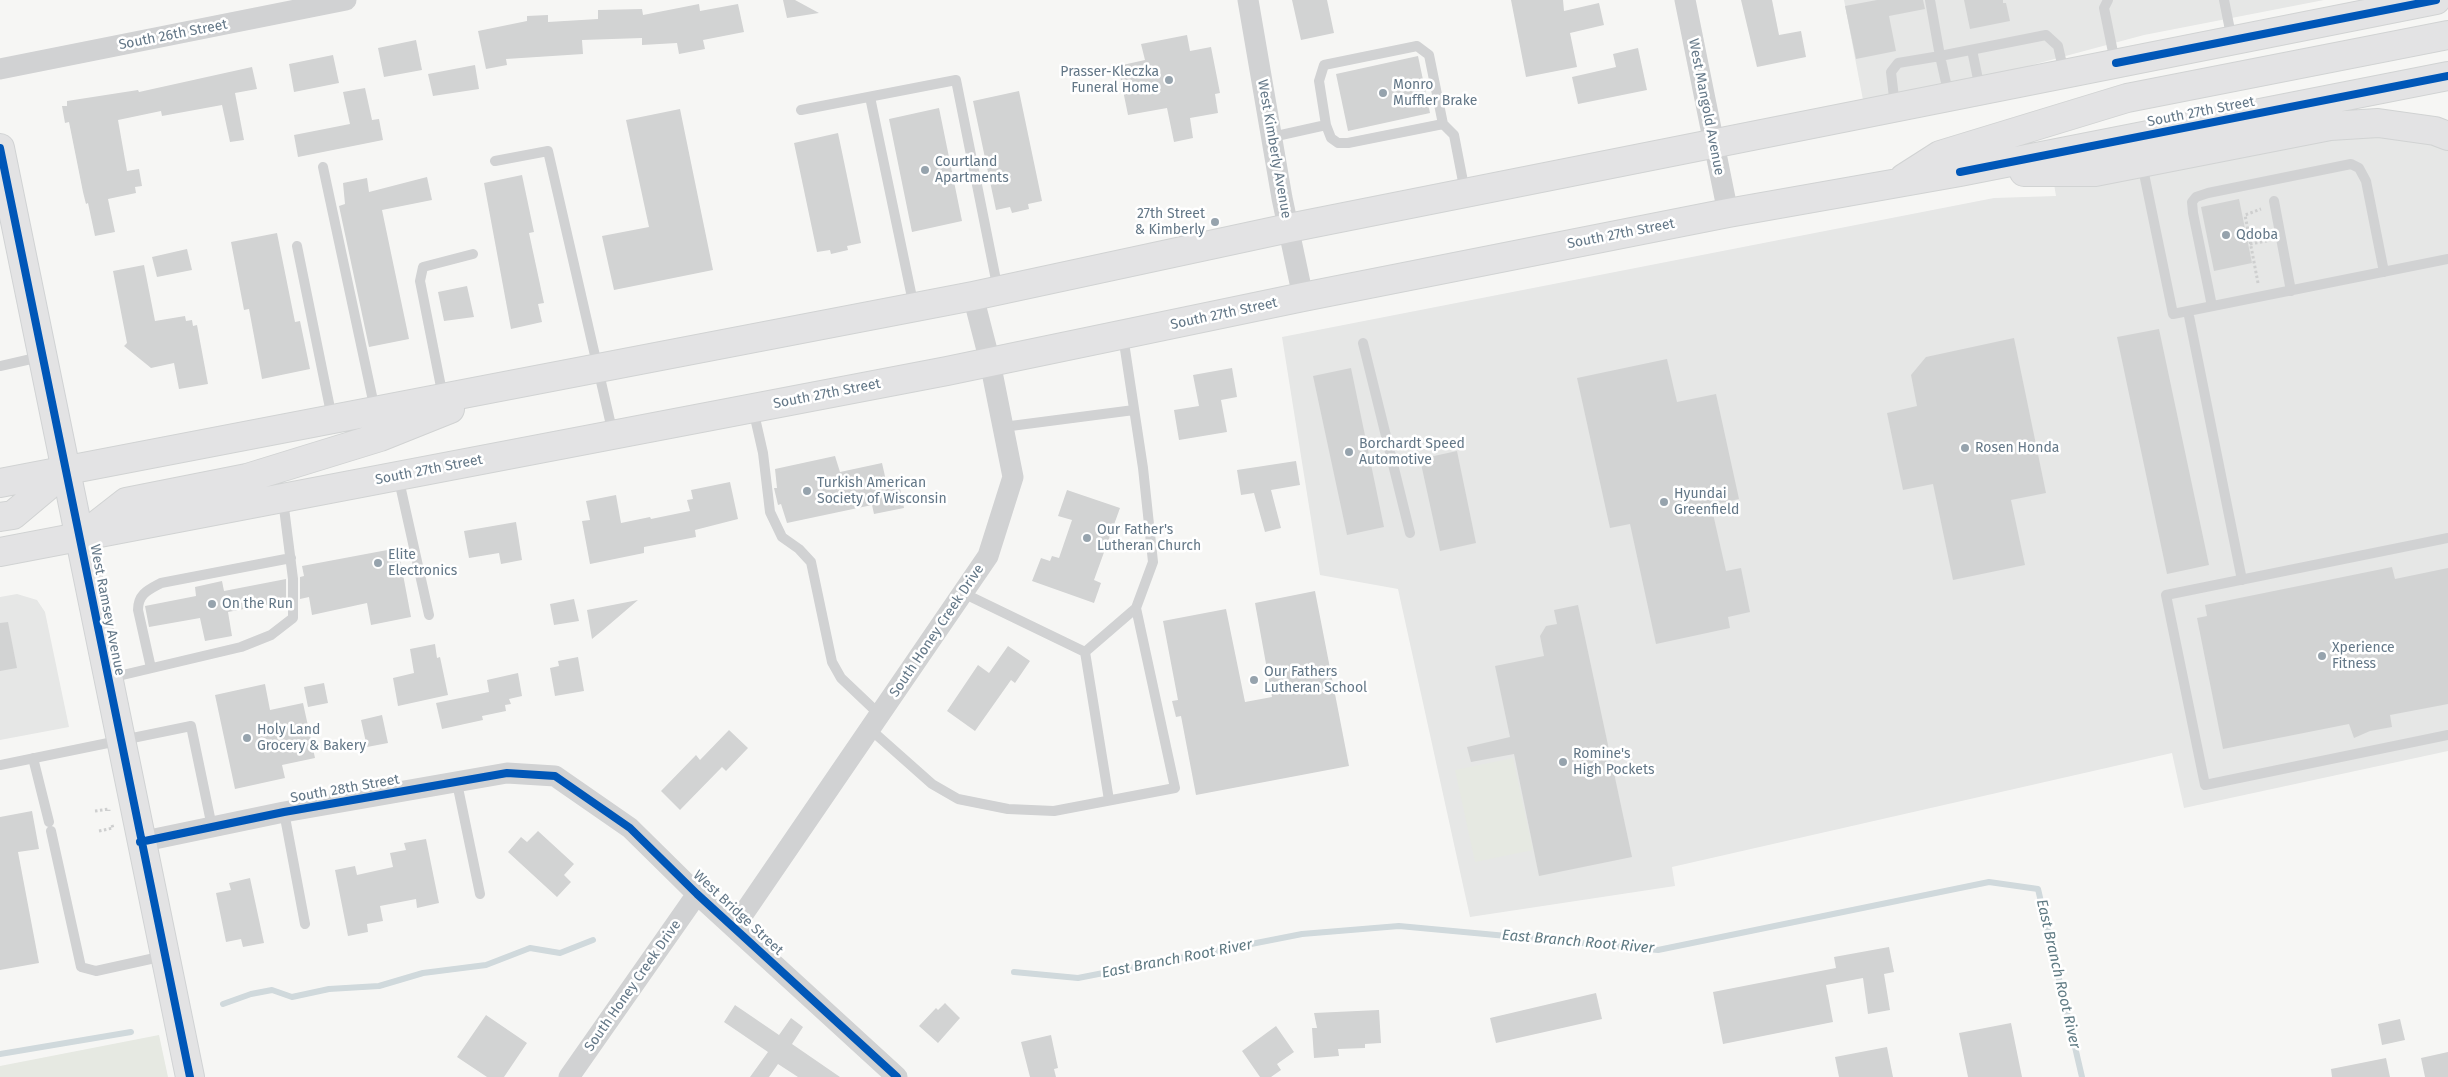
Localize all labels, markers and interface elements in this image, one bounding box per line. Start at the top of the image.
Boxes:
street label: South 26th Street [117,16,229,54]
street label: West Mangold Avenue [1685,37,1727,177]
place label: Prasser-Kleczka Funeral Home [1060,64,1159,96]
marker: Prasser-Kleczka Funeral Home [1163,74,1175,86]
place label: Monro Muffler Brake [1393,77,1477,110]
street label: West Kimberly Avenue [1253,78,1295,220]
marker: Monro Muffler Brake [1377,87,1389,99]
street label: South 27th Street [2146,93,2256,131]
place label: Courtland Apartments [935,154,1009,186]
marker: Courtland Apartments [919,164,931,176]
place label: 27th Street & Kimberly [1135,206,1205,238]
street label: South 27th Street [1566,215,1676,253]
marker: 27th Street & Kimberly [1209,216,1221,228]
place label: Qdoba [2236,227,2278,243]
marker: Qdoba [2220,229,2232,241]
street label: South 27th Street [1169,294,1279,334]
street label: South 27th Street [772,375,882,413]
place label: Borchardt Speed Automotive [1359,436,1465,468]
place label: Rosen Honda [1975,440,2059,456]
marker: Rosen Honda [1959,442,1971,454]
marker: Borchardt Speed Automotive [1343,446,1355,458]
street label: South 27th Street [374,451,484,489]
place label: Turkish American Society of Wisconsin [817,475,947,508]
marker: Turkish American Society of Wisconsin [801,485,813,497]
place label: Hyundai Greenfield [1674,486,1739,518]
marker: Hyundai Greenfield [1658,496,1670,508]
place label: Our Father's Lutheran Church [1097,522,1201,554]
marker: Our Father's Lutheran Church [1081,532,1093,544]
street label: West Ramsey Avenue [86,543,128,677]
place label: Elite Electronics [388,547,457,580]
marker: Elite Electronics [372,557,384,569]
street label: South Honey Creek Drive [886,561,988,701]
place label: On the Run [222,596,293,612]
marker: On the Run [206,598,218,610]
place label: Xperience Fitness [2332,640,2395,672]
marker: Xperience Fitness [2316,650,2328,662]
place label: Our Fathers Lutheran School [1264,664,1367,696]
marker: Our Fathers Lutheran School [1248,674,1260,686]
place label: Holy Land Grocery & Bakery [257,722,366,754]
marker: Holy Land Grocery & Bakery [241,732,253,744]
place label: Romine's High Pockets [1573,746,1655,779]
marker: Romine's High Pockets [1557,756,1569,768]
street label: South 28th Street [289,771,401,807]
street label: West Bridge Street [689,867,787,959]
water label: East Branch Root River [2032,898,2084,1050]
street label: South Honey Creek Drive [581,917,685,1055]
water label: East Branch Root River [1501,926,1655,958]
water label: East Branch Root River [1100,936,1254,982]

